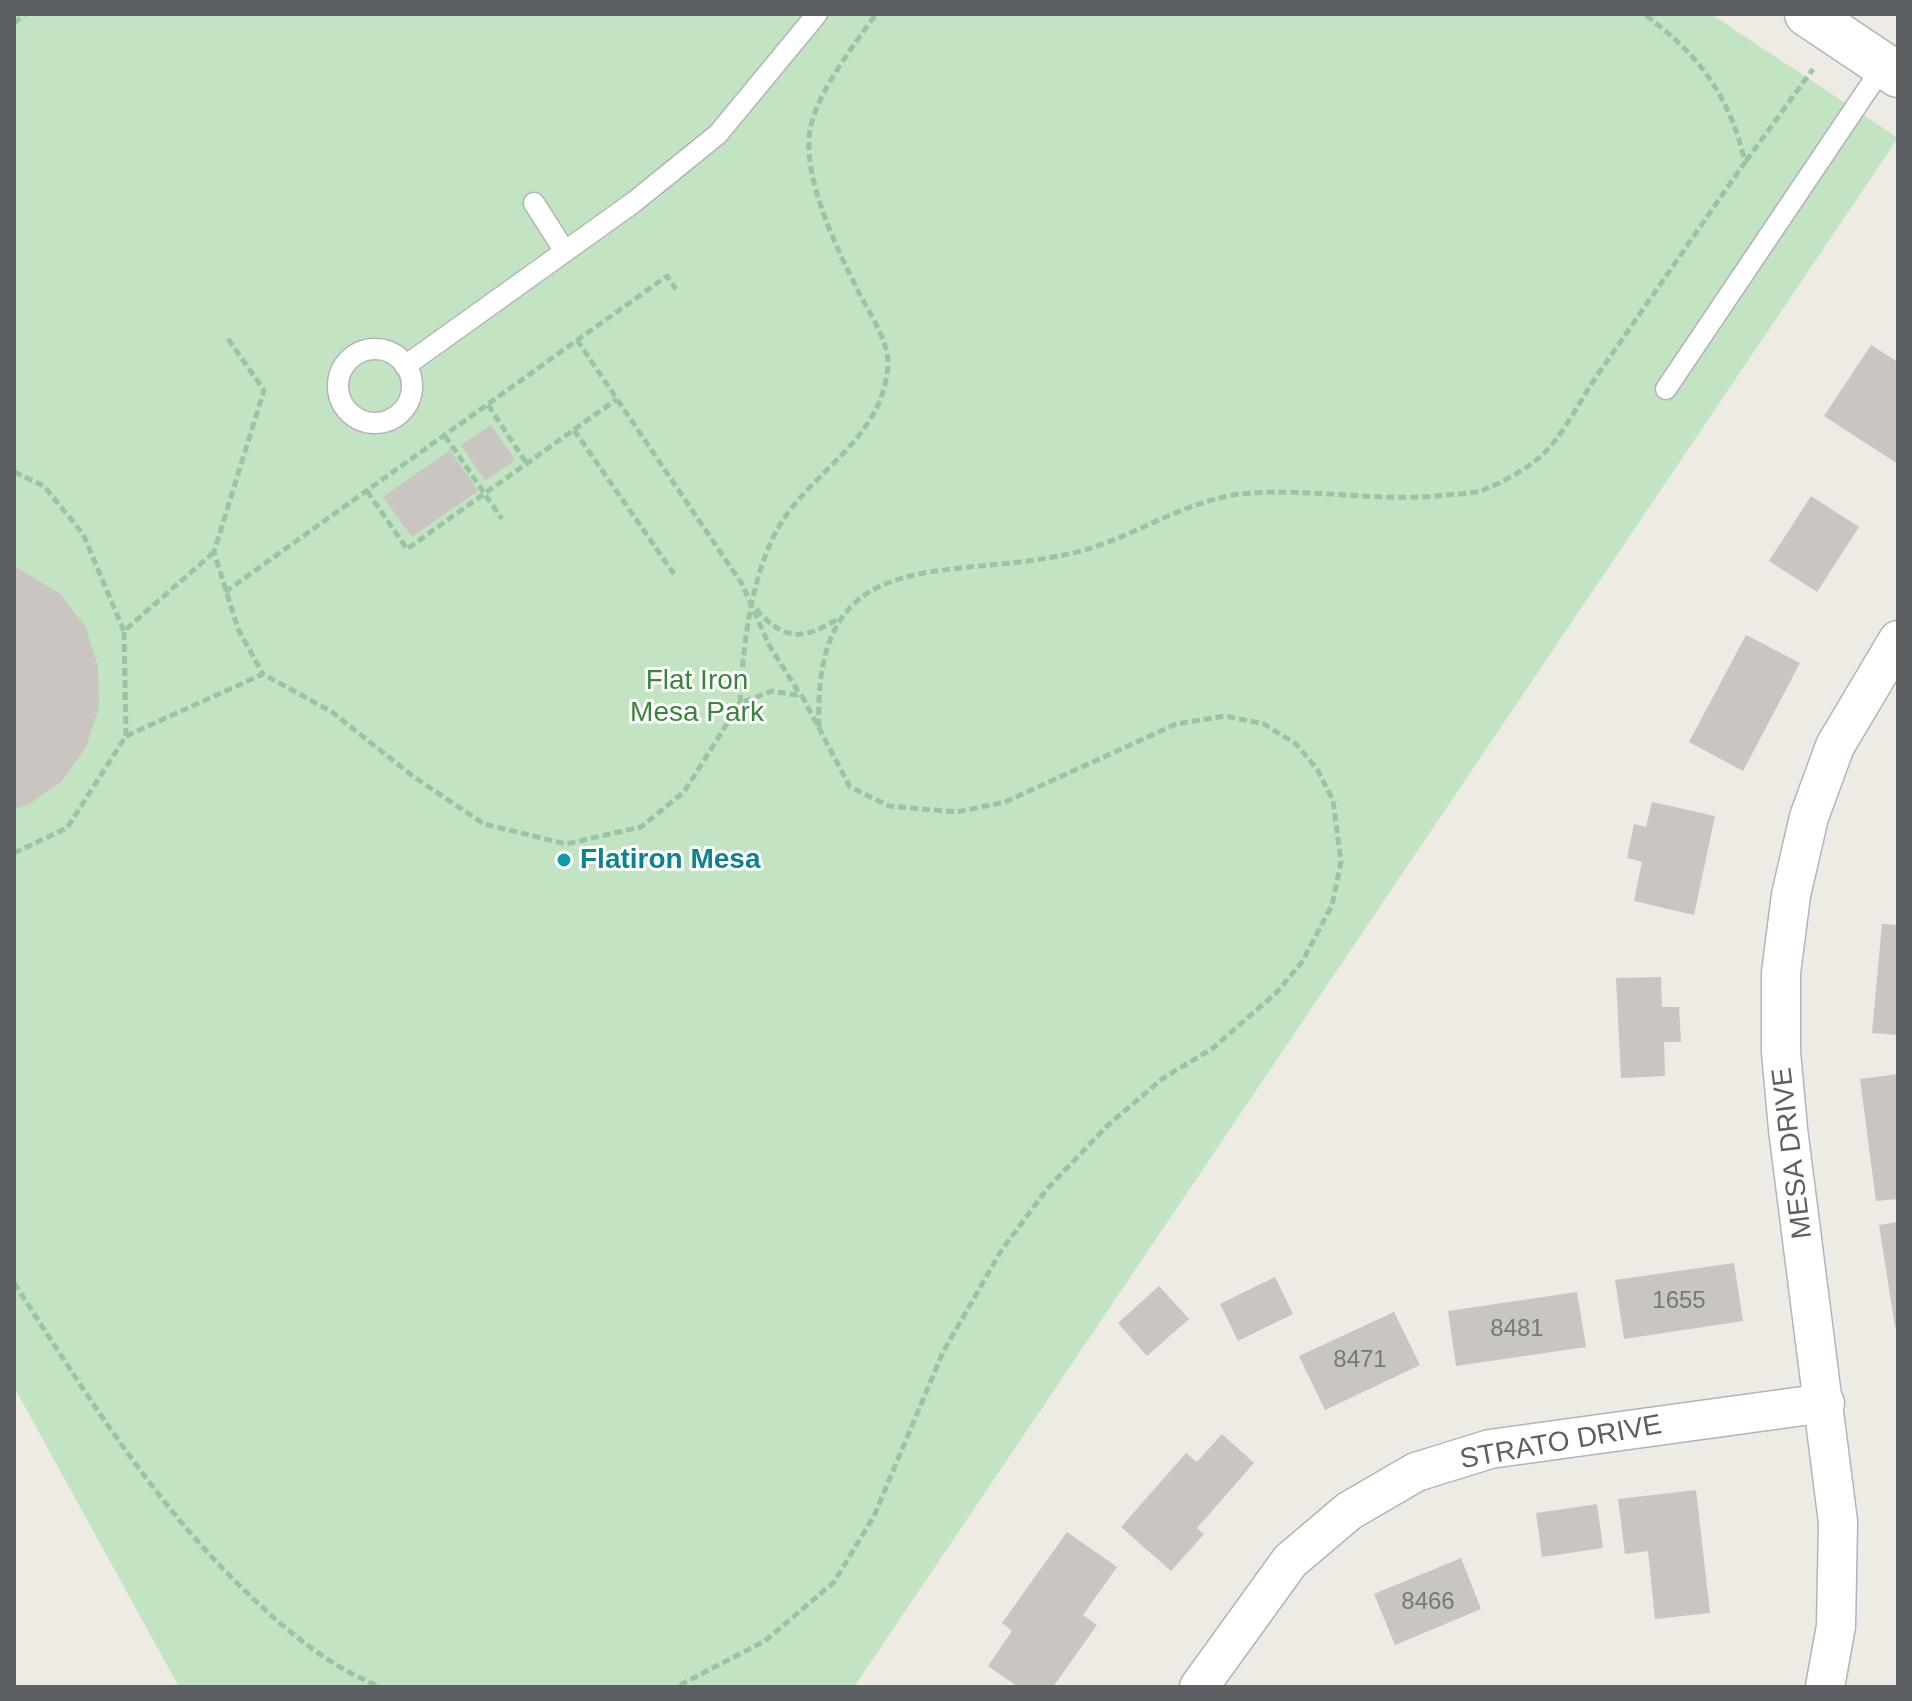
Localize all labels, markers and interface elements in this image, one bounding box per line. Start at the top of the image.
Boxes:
park label: Flat Iron Mesa Park [630,664,764,730]
place label: Flatiron Mesa [580,843,760,877]
marker: Flatiron Mesa [555,851,573,869]
street label: MESA DRIVE [1766,1065,1820,1241]
house number: 1655 [1652,1287,1706,1315]
house number: 8481 [1490,1315,1544,1343]
house number: 8471 [1333,1346,1387,1374]
street label: STRATO DRIVE [1457,1409,1665,1477]
house number: 8466 [1401,1588,1455,1616]

